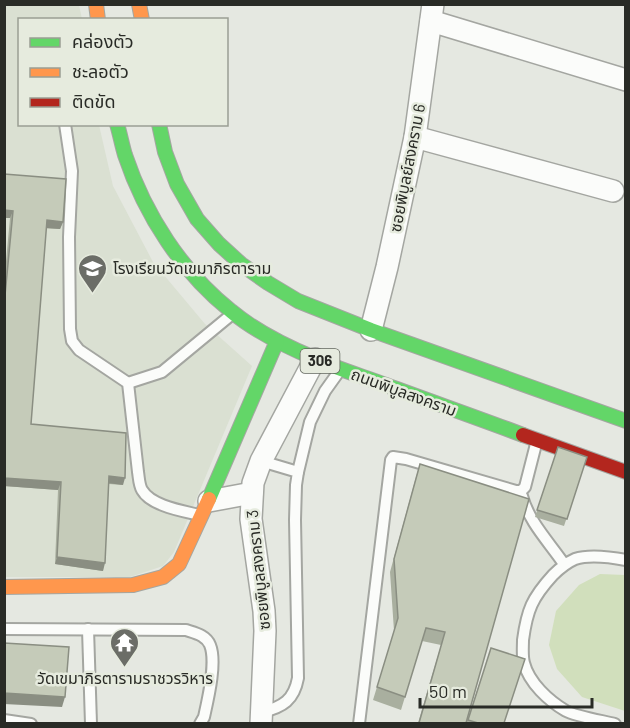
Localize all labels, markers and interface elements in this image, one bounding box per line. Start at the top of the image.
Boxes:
legend [18,18,228,126]
text: คล่องตัว [72,30,134,52]
text: ชะลอตัว [72,60,129,82]
text: ติดขัด [72,90,115,112]
street label: ซอยพิบูลย์สงคราม 6 [385,102,429,234]
school or university icon: โรงเรียนวัดเขมาภิรตาราม [76,252,108,294]
place label: โรงเรียนวัดเขมาภิรตาราม [113,258,271,277]
road number: 306 [300,349,340,373]
street label: ถนนพิบูลสงคราม [348,364,460,420]
street label: ซอยพิบูลสงคราม 3 [242,509,274,631]
temple icon: วัดเขมาภิรตารามราชวรวิหาร [109,626,141,668]
place label: วัดเขมาภิรตารามราชวรวิหาร [37,668,213,687]
scale bar [420,671,592,709]
text: 50 m [429,680,467,702]

